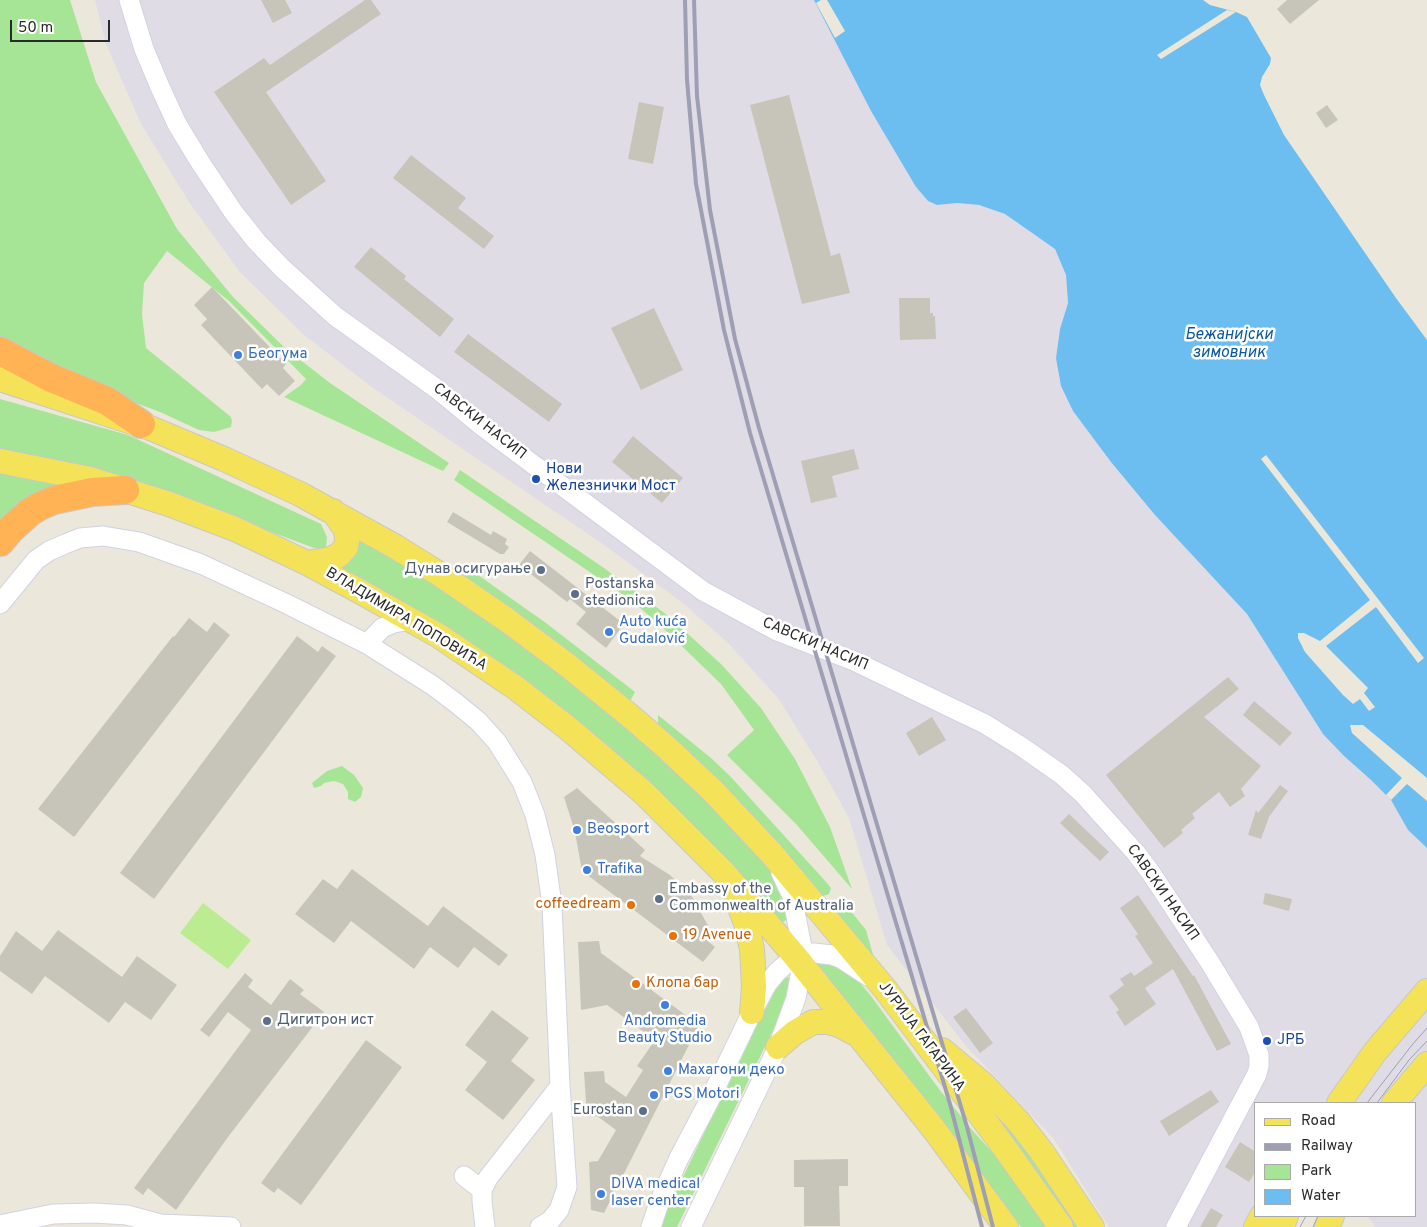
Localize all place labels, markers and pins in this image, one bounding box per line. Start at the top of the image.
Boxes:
place label: Беогума [248,346,307,364]
marker: Беогума [232,349,244,361]
place label: Нови Железнички Мост [546,461,676,496]
marker: Нови Железнички Мост [530,473,542,485]
place label: Дунав осигурање [404,561,531,579]
marker: Дунав осигурање [535,564,547,576]
place label: Postanska stedionica [585,576,654,611]
marker: Postanska stedionica [569,588,581,600]
place label: Auto kuća Gudalović [619,614,687,649]
marker: Auto kuća Gudalović [603,626,615,638]
place label: Beosport [587,821,649,839]
marker: Beosport [571,824,583,836]
place label: Trafika [597,861,642,879]
marker: Trafika [581,864,593,876]
place label: Embassy of the Commonwealth of Australia [669,881,854,916]
marker: Embassy of the Commonwealth of Australia [653,893,665,905]
place label: coffeedream [536,896,621,914]
marker: coffeedream [625,899,637,911]
place label: 19 Avenue [683,927,751,945]
marker: 19 Avenue [667,930,679,942]
place label: Клопа бар [646,975,719,993]
marker: Клопа бар [630,978,642,990]
marker: Andromedia Beauty Studio [659,999,671,1011]
place label: Дигитрон ист [277,1012,374,1030]
place label: Andromedia Beauty Studio [618,1013,712,1048]
marker: Дигитрон ист [261,1015,273,1027]
place label: ЈРБ [1277,1032,1304,1050]
marker: ЈРБ [1261,1035,1273,1047]
place label: Махагони деко [678,1062,785,1080]
marker: Махагони деко [662,1065,674,1077]
place label: PGS Motori [664,1086,740,1104]
marker: PGS Motori [648,1089,660,1101]
place label: Eurostan [573,1102,633,1120]
marker: Eurostan [637,1105,649,1117]
place label: DIVA medical laser center [611,1176,700,1211]
marker: DIVA medical laser center [595,1188,607,1200]

